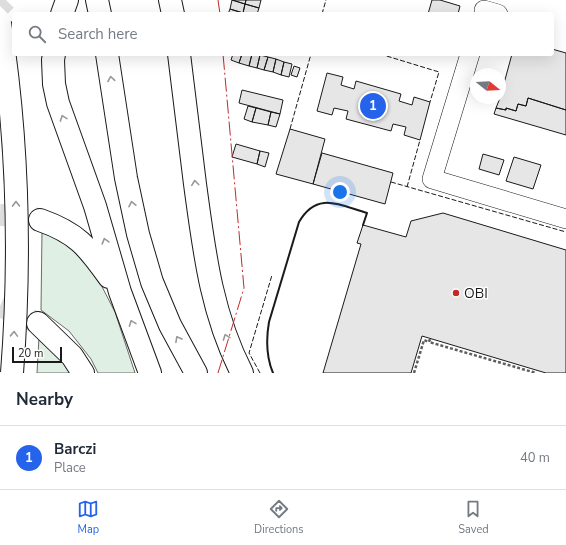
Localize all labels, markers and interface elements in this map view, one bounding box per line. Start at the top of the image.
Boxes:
search box [12,12,554,56]
icon: search [26,23,48,45]
text: Search here [58,24,138,44]
north arrow [470,68,506,104]
one-way arrow [107,76,115,82]
pin: 1 [360,91,386,121]
one-way arrow [60,115,68,122]
one-way arrow [191,180,200,186]
your location [330,182,350,202]
one-way arrow [12,201,21,207]
one-way arrow [128,201,136,207]
one-way arrow [101,238,110,245]
place label: OBI [464,284,488,303]
marker: OBI [451,288,461,298]
one-way arrow [128,320,136,327]
one-way arrow [10,331,19,337]
one-way arrow [222,334,230,341]
one-way arrow [175,336,182,343]
scale bar [12,345,62,364]
text: 20 m [18,346,43,361]
text: Nearby [16,388,73,411]
text: Barczi [54,439,96,459]
text: 1 [25,449,33,467]
text: 40 m [520,449,550,467]
text: Place [54,459,86,477]
tab: Map [77,498,99,537]
tab: Directions [254,498,304,537]
tab: Saved [458,498,489,537]

